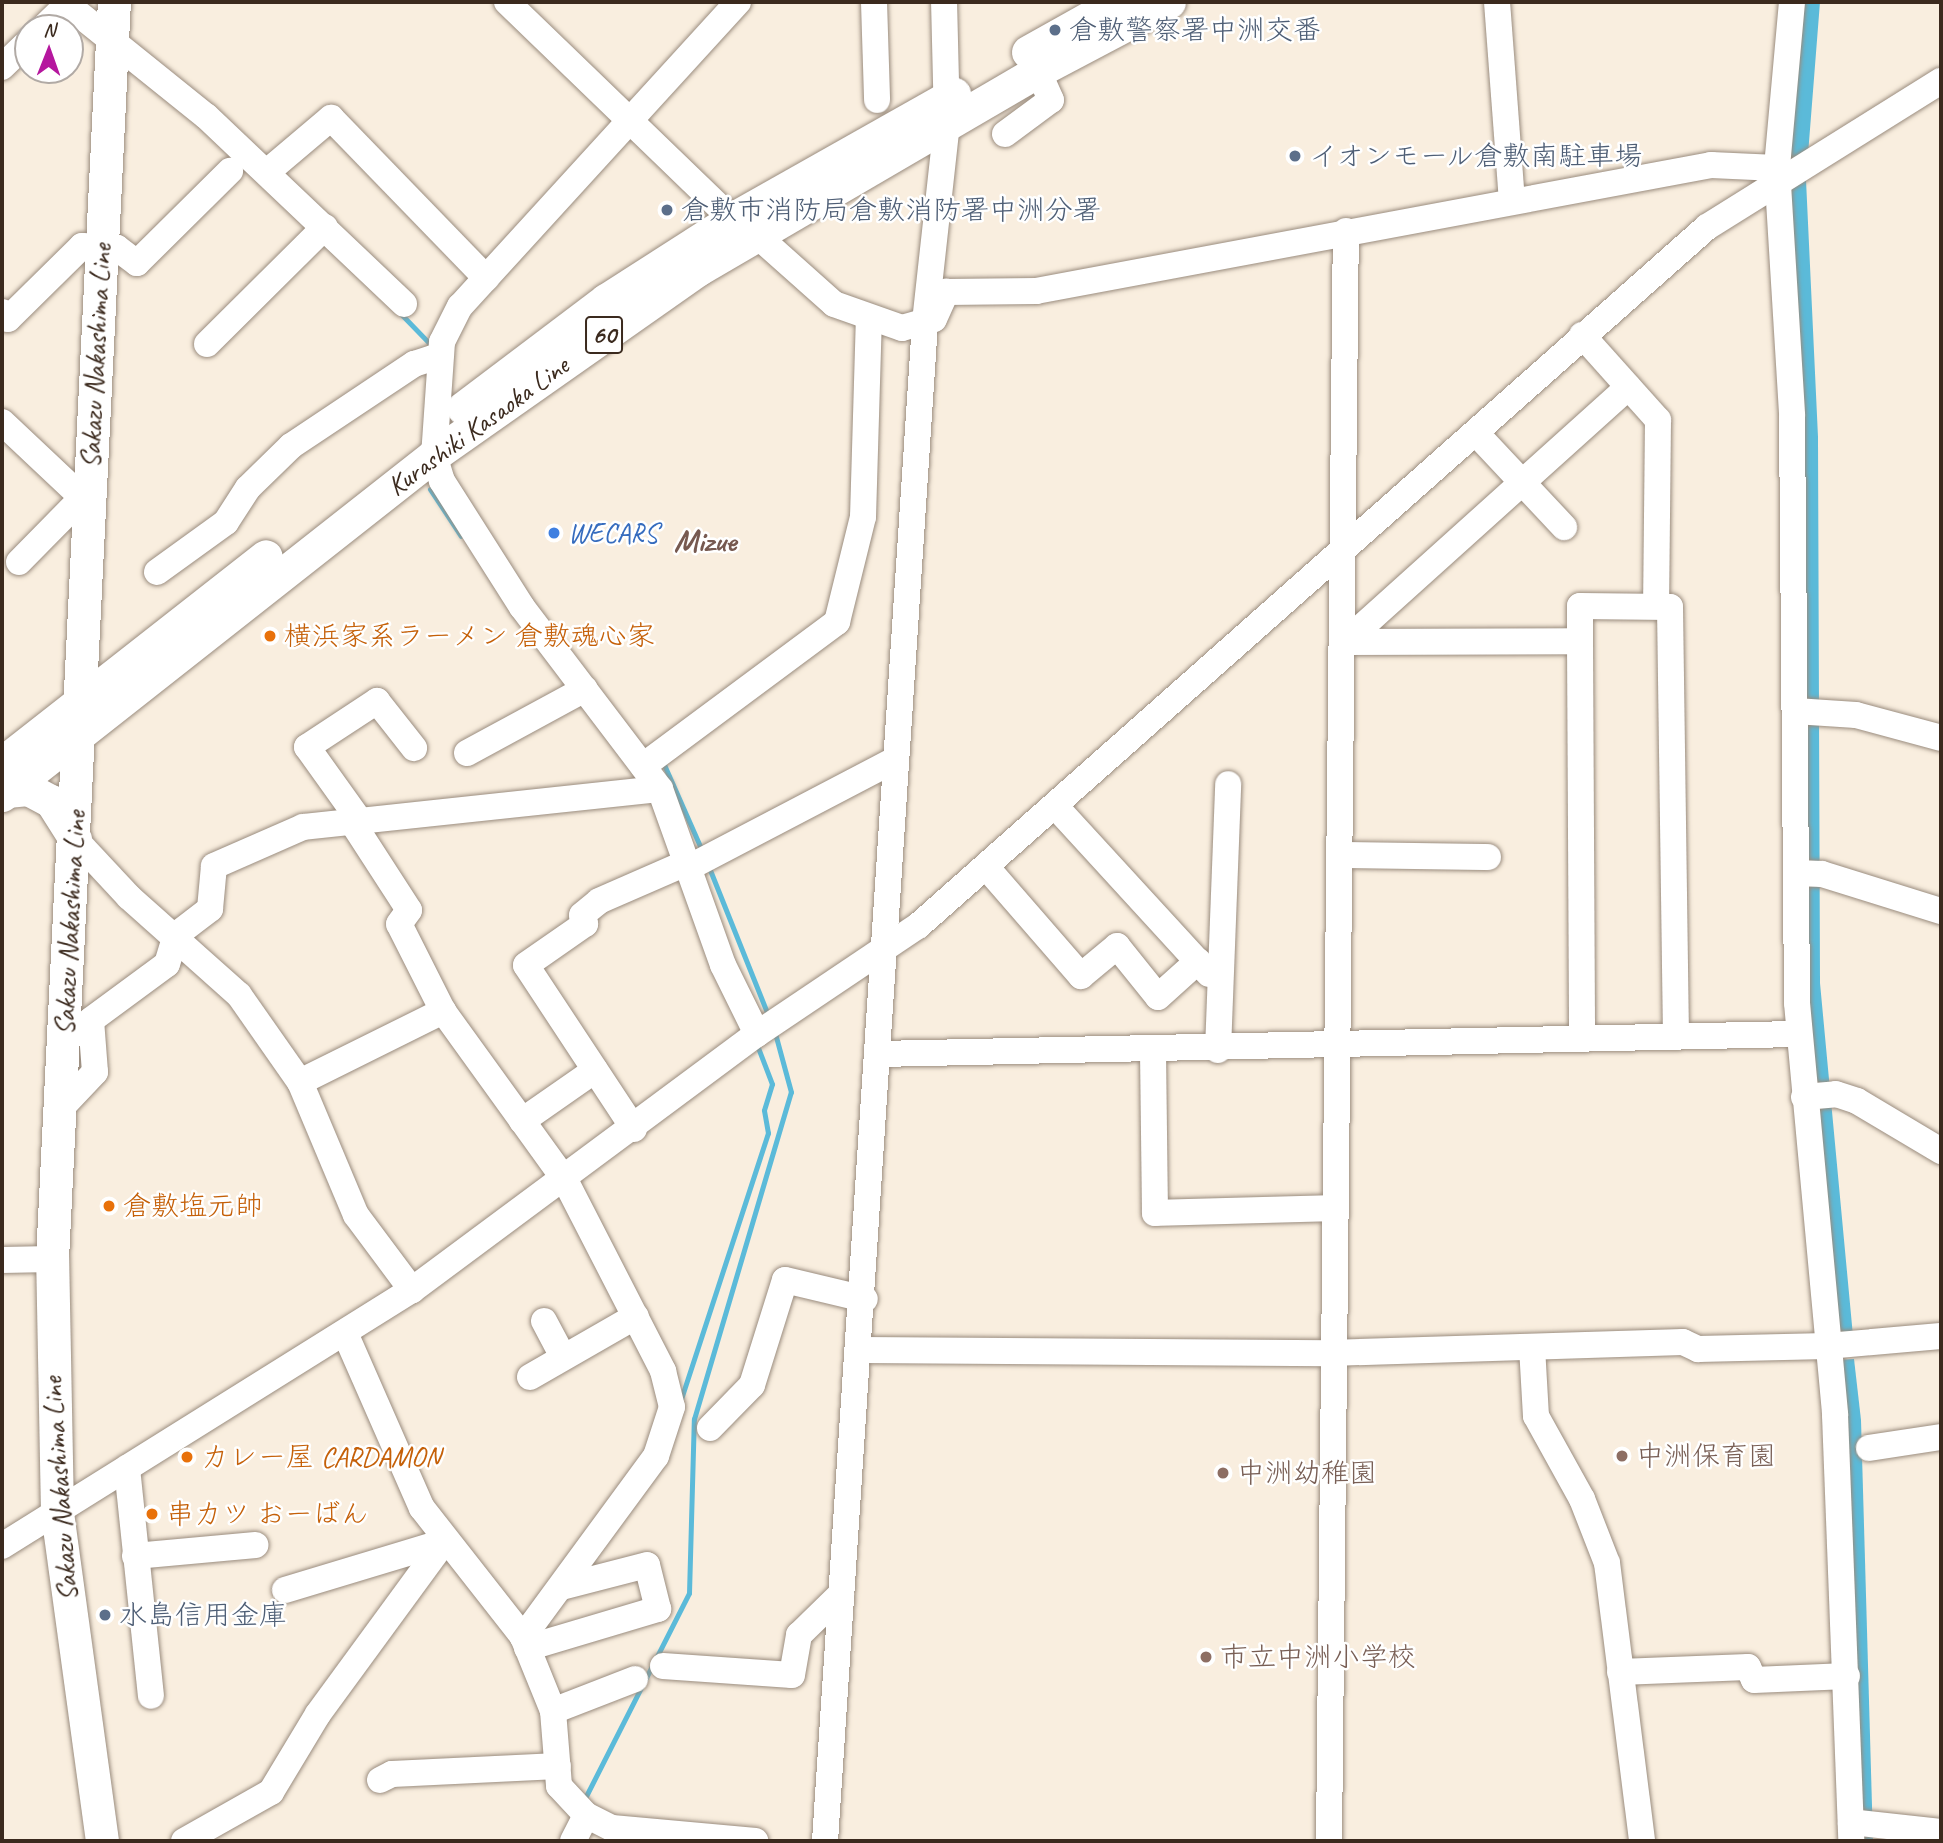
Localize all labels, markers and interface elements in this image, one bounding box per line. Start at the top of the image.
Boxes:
place label: 倉敷警察署中洲交番 [1069,13,1321,47]
north arrow [14,14,84,84]
text: N [43,18,55,42]
marker: 倉敷警察署中洲交番 [1047,22,1063,38]
place label: イオンモール倉敷南駐車場 [1309,139,1645,173]
marker: イオンモール倉敷南駐車場 [1287,148,1303,164]
place label: 倉敷市消防局倉敷消防署中洲分署 [681,193,1101,227]
marker: 倉敷市消防局倉敷消防署中洲分署 [659,202,675,218]
street label: Sakazu Nakashima Line [73,243,119,469]
road number: 60 [585,312,623,358]
street label: Kurashiki Kasaoka Line [380,348,576,504]
place label: WECARS [568,516,658,550]
district label: Mizue [674,522,736,560]
marker: WECARS [546,525,562,541]
place label: 横浜家系ラーメン 倉敷魂心家 [284,619,655,653]
marker: 横浜家系ラーメン 倉敷魂心家 [262,628,278,644]
street label: Sakazu Nakashima Line [47,810,93,1036]
place label: 倉敷塩元帥 [123,1189,263,1223]
marker: 倉敷塩元帥 [101,1198,117,1214]
street label: Sakazu Nakashima Line [35,1376,85,1602]
place label: 中洲保育園 [1636,1439,1776,1473]
place label: カレー屋 CARDAMON [201,1440,441,1474]
marker: 中洲保育園 [1614,1448,1630,1464]
marker: カレー屋 CARDAMON [179,1449,195,1465]
place label: 中洲幼稚園 [1237,1456,1377,1490]
marker: 中洲幼稚園 [1215,1465,1231,1481]
place label: 串カツ おーばん [166,1497,369,1531]
marker: 串カツ おーばん [144,1506,160,1522]
place label: 水島信用金庫 [119,1598,287,1632]
marker: 水島信用金庫 [97,1607,113,1623]
place label: 市立中洲小学校 [1220,1640,1416,1674]
marker: 市立中洲小学校 [1198,1649,1214,1665]

